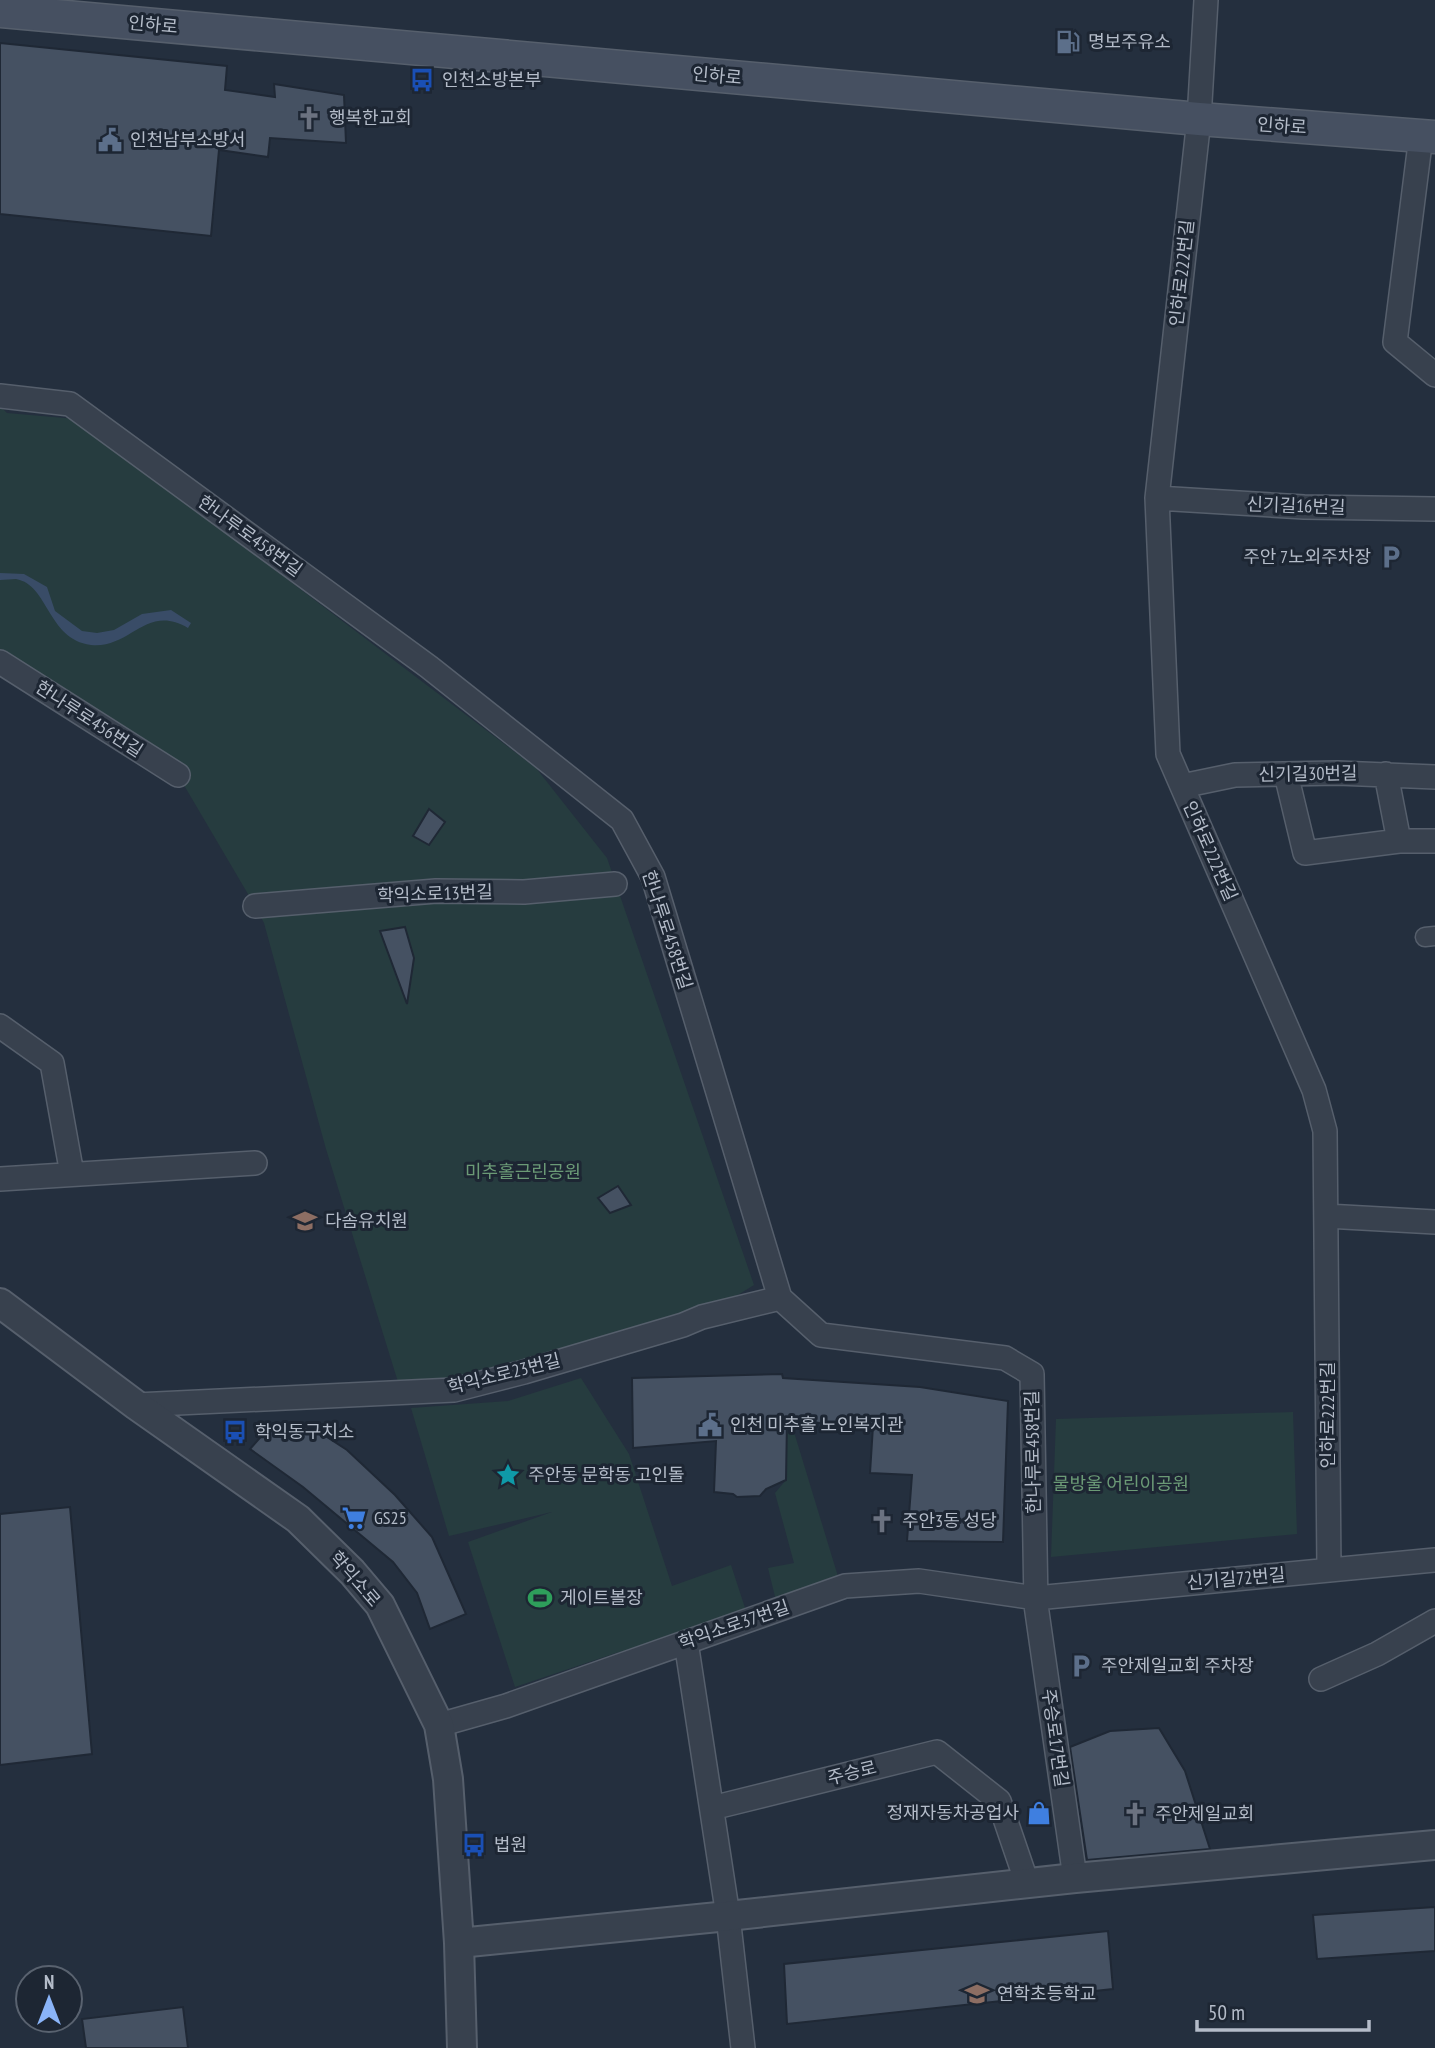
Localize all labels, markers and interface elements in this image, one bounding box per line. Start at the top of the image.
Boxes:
street label: 인하로 [127,11,179,38]
fuel station icon: 명보주유소 [1054,28,1082,56]
place label: 명보주유소 [1088,30,1171,53]
street label: 인하로 [691,62,743,89]
bus stop icon: 인천소방본부 [408,66,436,94]
place label: 인천소방본부 [442,68,541,91]
church icon: 행복한교회 [295,104,323,132]
place label: 행복한교회 [329,106,412,129]
street label: 인하로 [1256,112,1308,139]
public building icon: 인천남부소방서 [96,126,124,154]
place label: 인천남부소방서 [130,128,246,151]
street label: 인하로222번길 [1164,218,1199,327]
street label: 한나루로458번길 [194,490,307,581]
street label: 신기길16번길 [1246,492,1346,519]
parking icon: 주안 7노외주차장 [1377,543,1405,571]
place label: 주안 7노외주차장 [1243,545,1371,568]
street label: 한나루로456번길 [31,675,147,762]
street label: 신기길30번길 [1258,761,1358,786]
street label: 인하로222번길 [1178,797,1243,904]
street label: 한나루로458번길 [637,867,698,992]
street label: 학익소로13번길 [377,880,493,907]
park label: 미추홀근린공원 [465,1160,581,1183]
school or university icon: 다솜유치원 [291,1207,319,1235]
place label: 다솜유치원 [325,1209,408,1232]
street label: 학익소로23번길 [445,1348,563,1399]
street label: 인하로222번길 [1316,1361,1339,1469]
street label: 한나루로458번길 [1020,1390,1045,1514]
public building icon: 인천 미추홀 노인복지관 [696,1411,724,1439]
place label: 인천 미추홀 노인복지관 [730,1413,904,1436]
bus stop icon: 학익동구치소 [221,1418,249,1446]
place label: 학익동구치소 [255,1420,354,1443]
place icon: 주안동 문학동 고인돌 [494,1461,522,1489]
place label: 주안동 문학동 고인돌 [528,1463,685,1486]
park label: 물방울 어린이공원 [1053,1472,1189,1495]
supermarket icon: GS25 [340,1504,368,1532]
place label: GS25 [374,1506,407,1529]
church icon: 주안3동 성당 [868,1507,896,1535]
place label: 주안3동 성당 [902,1509,997,1532]
street label: 학익소로 [325,1546,386,1611]
street label: 신기길72번길 [1186,1563,1286,1594]
sports icon: 게이트볼장 [526,1584,554,1612]
place label: 게이트볼장 [560,1586,643,1609]
street label: 학익소로37번길 [675,1595,792,1654]
parking icon: 주안제일교회 주차장 [1067,1652,1095,1680]
place label: 주안제일교회 주차장 [1101,1654,1254,1677]
street label: 주승로17번길 [1037,1687,1074,1789]
street label: 주승로 [825,1755,879,1790]
shop icon: 정재자동차공업사 [1025,1799,1053,1827]
church icon: 주안제일교회 [1121,1800,1149,1828]
place label: 정재자동차공업사 [887,1801,1019,1824]
place label: 주안제일교회 [1155,1802,1254,1825]
bus stop icon: 법원 [460,1831,488,1859]
place label: 법원 [494,1833,527,1856]
north arrow [14,1964,84,2034]
text: N [44,1970,54,1994]
school or university icon: 연학초등학교 [963,1980,991,2008]
place label: 연학초등학교 [997,1982,1096,2005]
scale bar [1197,1988,1368,2032]
text: 50 m [1208,1999,1245,2026]

